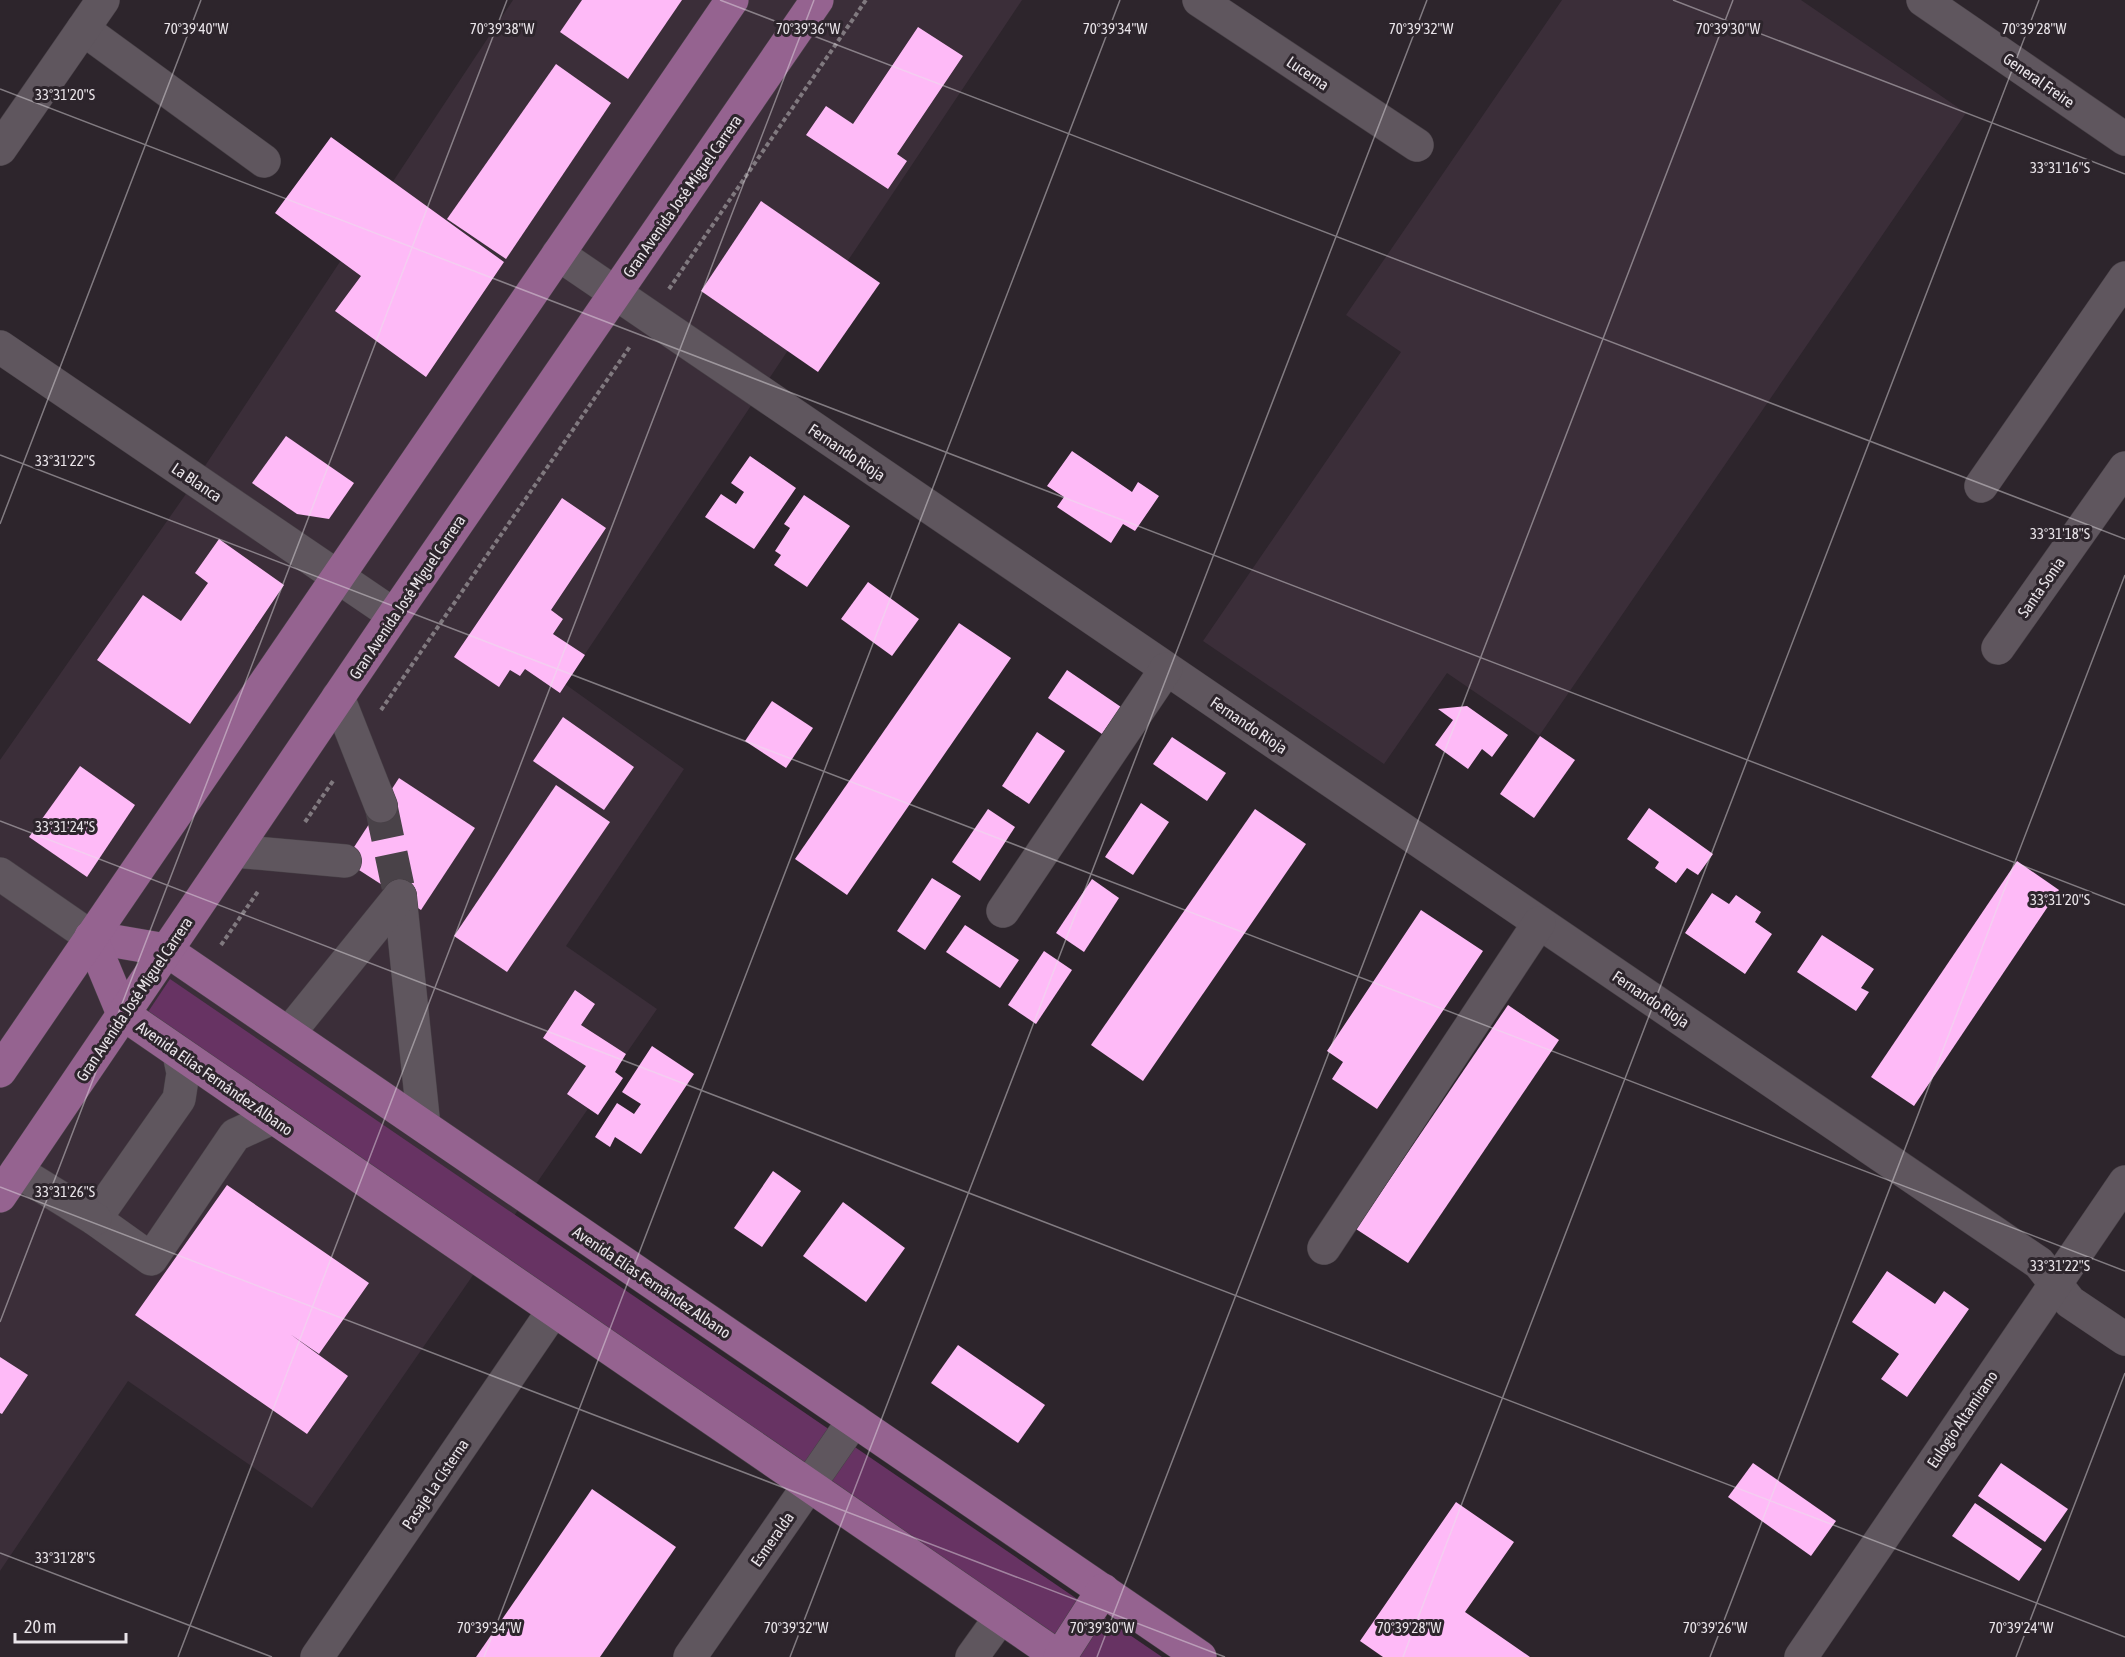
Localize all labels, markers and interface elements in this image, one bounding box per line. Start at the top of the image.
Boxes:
text: 70°39'40"W [164,20,228,37]
text: 70°39'38"W [470,20,534,37]
text: 70°39'36"W [776,20,840,37]
text: 70°39'34"W [1083,20,1147,37]
text: 70°39'32"W [1389,20,1453,37]
text: 70°39'30"W [1696,20,1760,37]
text: 70°39'28"W [2002,20,2066,37]
street label: General Freire [2000,49,2078,111]
street label: Lucerna [1283,52,1333,94]
text: 33°31'20"S [35,86,95,103]
street label: Gran Avenida José Miguel Carrera [619,111,746,281]
text: 33°31'16"S [2030,159,2090,176]
street label: Fernando Rioja [805,420,889,485]
text: 33°31'22"S [35,452,95,469]
street label: La Blanca [169,459,225,505]
street label: Gran Avenida José Miguel Carrera [345,512,470,683]
text: 33°31'18"S [2030,525,2090,542]
street label: Santa Sonia [2014,553,2068,621]
street label: Fernando Rioja [1207,693,1291,758]
text: 33°31'24"S [35,818,95,835]
text: 33°31'20"S [2030,891,2090,908]
street label: Gran Avenida José Miguel Carrera [72,914,197,1085]
street label: Fernando Rioja [1609,967,1693,1032]
street label: Avenida Elías Fernández Albano [133,1017,297,1139]
text: 33°31'26"S [35,1183,95,1200]
street label: Avenida Elías Fernández Albano [570,1222,734,1342]
text: 33°31'22"S [2030,1257,2090,1274]
street label: Eulogio Altamirano [1923,1367,2002,1471]
street label: Pasaje La Cisterna [398,1435,473,1533]
street label: Esmeralda [747,1508,797,1570]
text: 33°31'28"S [35,1549,95,1566]
scale bar [15,1606,126,1644]
text: 20 m [24,1616,56,1637]
text: 70°39'34"W [457,1619,521,1636]
text: 70°39'32"W [764,1619,828,1636]
text: 70°39'30"W [1070,1619,1134,1636]
text: 70°39'28"W [1377,1619,1441,1636]
text: 70°39'26"W [1683,1619,1747,1636]
text: 70°39'24"W [1989,1619,2053,1636]

